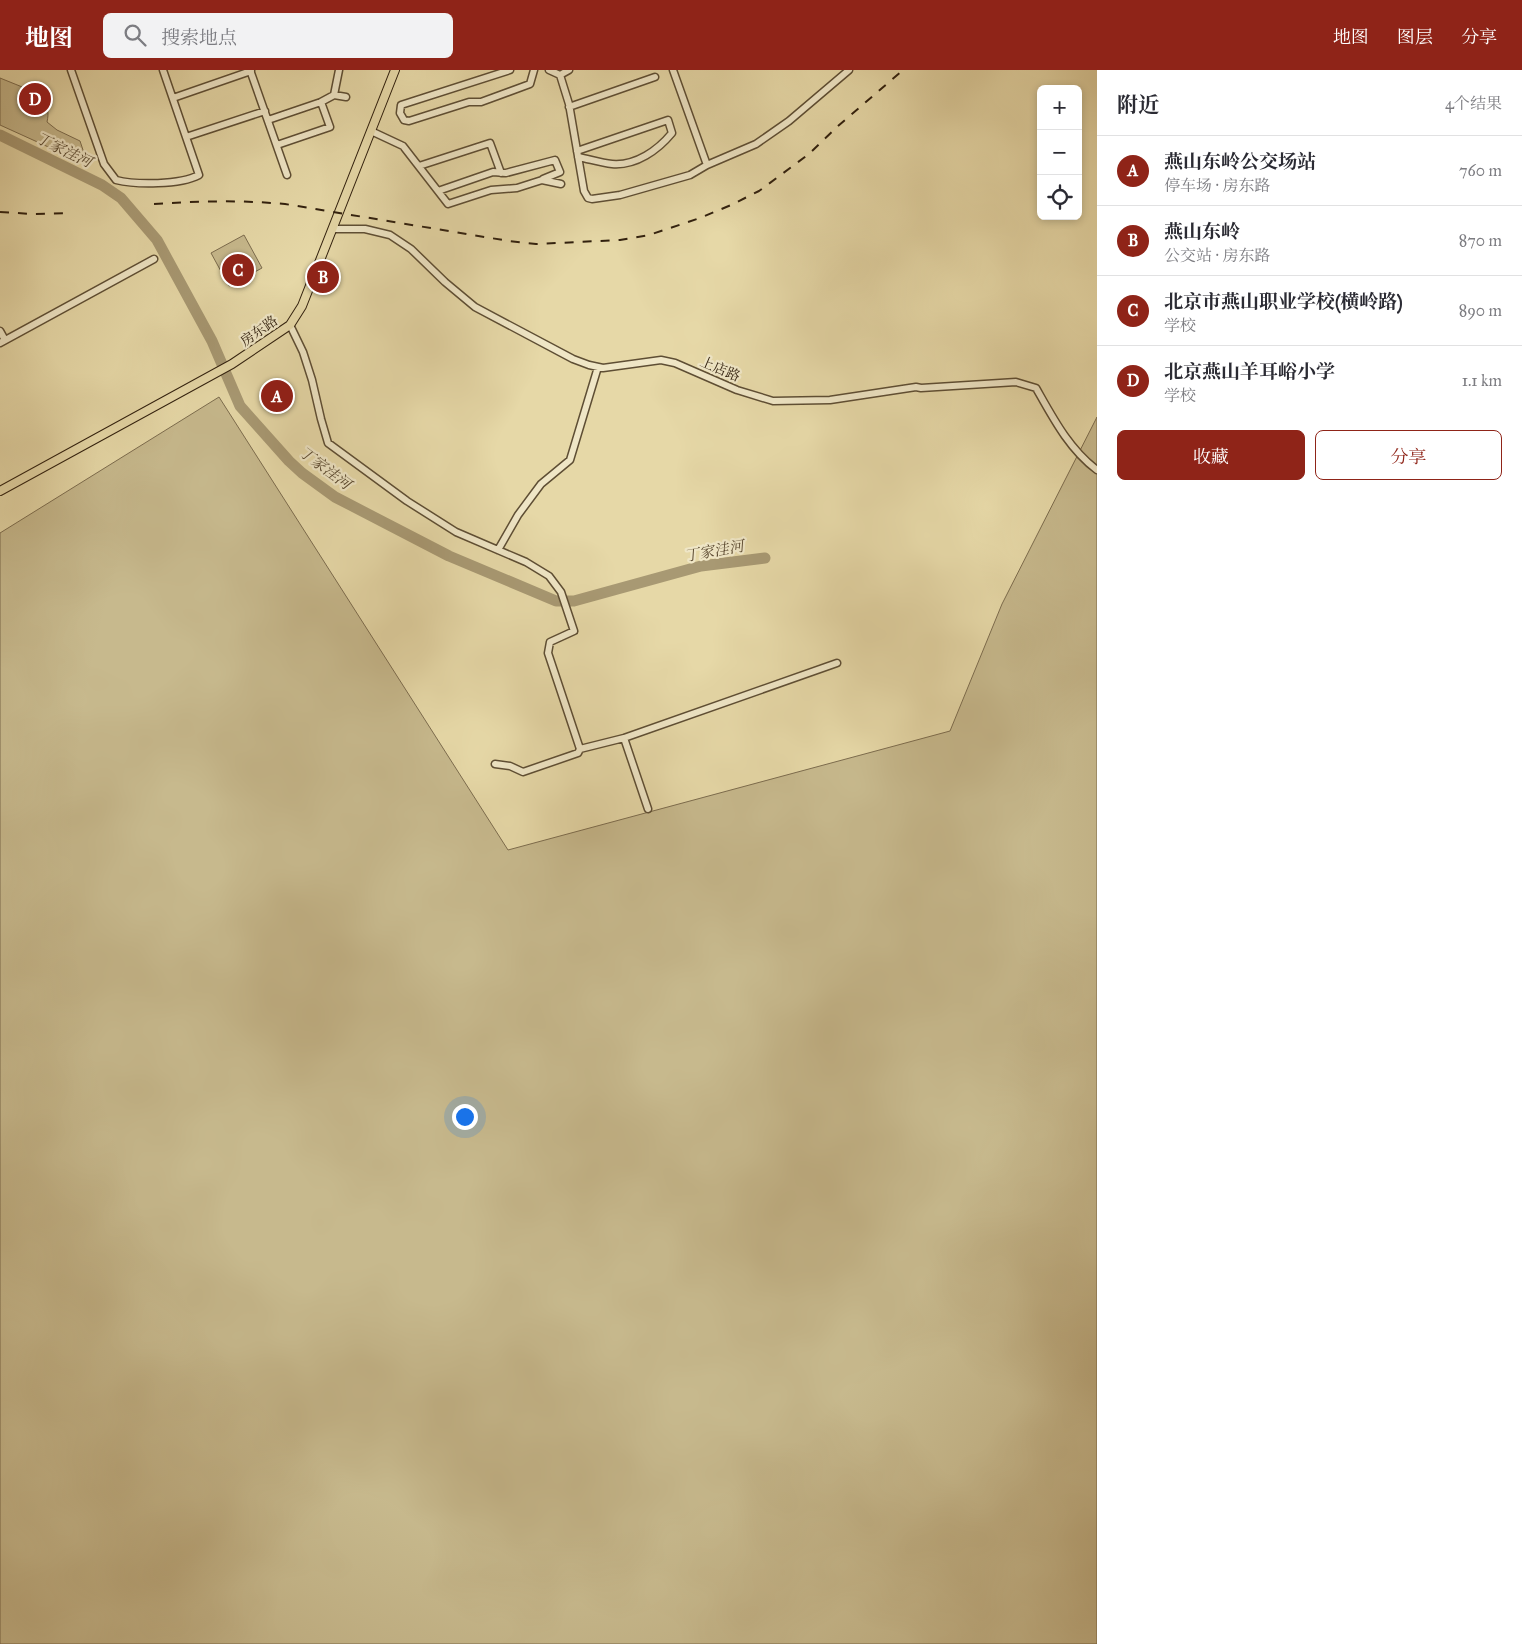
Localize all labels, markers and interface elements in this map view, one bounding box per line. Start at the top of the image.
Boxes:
search box [103,13,453,58]
icon: search [121,21,149,49]
text: 地图 [25,23,73,53]
text: 搜索地点 [161,26,237,49]
text: 地图 [1333,26,1369,48]
text: 图层 [1397,26,1433,48]
text: 分享 [1461,26,1497,48]
pin: D [19,80,51,118]
map controls [1037,85,1082,220]
button: + [1037,85,1082,130]
text: 附近 [1117,92,1159,118]
text: 4个结果 [1445,94,1502,113]
water label: 丁家洼河 [33,129,98,173]
button: − [1037,130,1082,175]
text: 燕山东岭公交场站 [1164,150,1316,173]
text: A [1128,161,1138,180]
text: 760 m [1459,161,1502,180]
button: locate [1037,175,1082,220]
text: 停车场 · 房东路 [1164,176,1270,195]
text: 燕山东岭 [1164,220,1240,243]
text: B [1128,231,1138,250]
text: 870 m [1459,231,1502,250]
text: 公交站 · 房东路 [1164,246,1270,265]
pin: C [222,251,254,289]
pin: B [307,258,339,296]
text: 北京市燕山职业学校(横岭路) [1164,290,1403,313]
text: C [1128,301,1138,320]
text: 890 m [1459,301,1502,320]
street label: 房东路 [237,312,281,350]
text: 学校 [1164,316,1196,335]
street label: 上店路 [697,353,743,385]
text: 北京燕山羊耳峪小学 [1164,360,1335,383]
text: D [1127,371,1139,390]
text: 1.1 km [1462,371,1502,390]
pin: A [261,377,293,415]
text: 学校 [1164,386,1196,405]
button: 收藏 [1117,430,1305,480]
button: 分享 [1315,430,1502,480]
water label: 丁家洼河 [296,443,357,495]
water label: 丁家洼河 [683,536,748,565]
your location [452,1104,478,1130]

